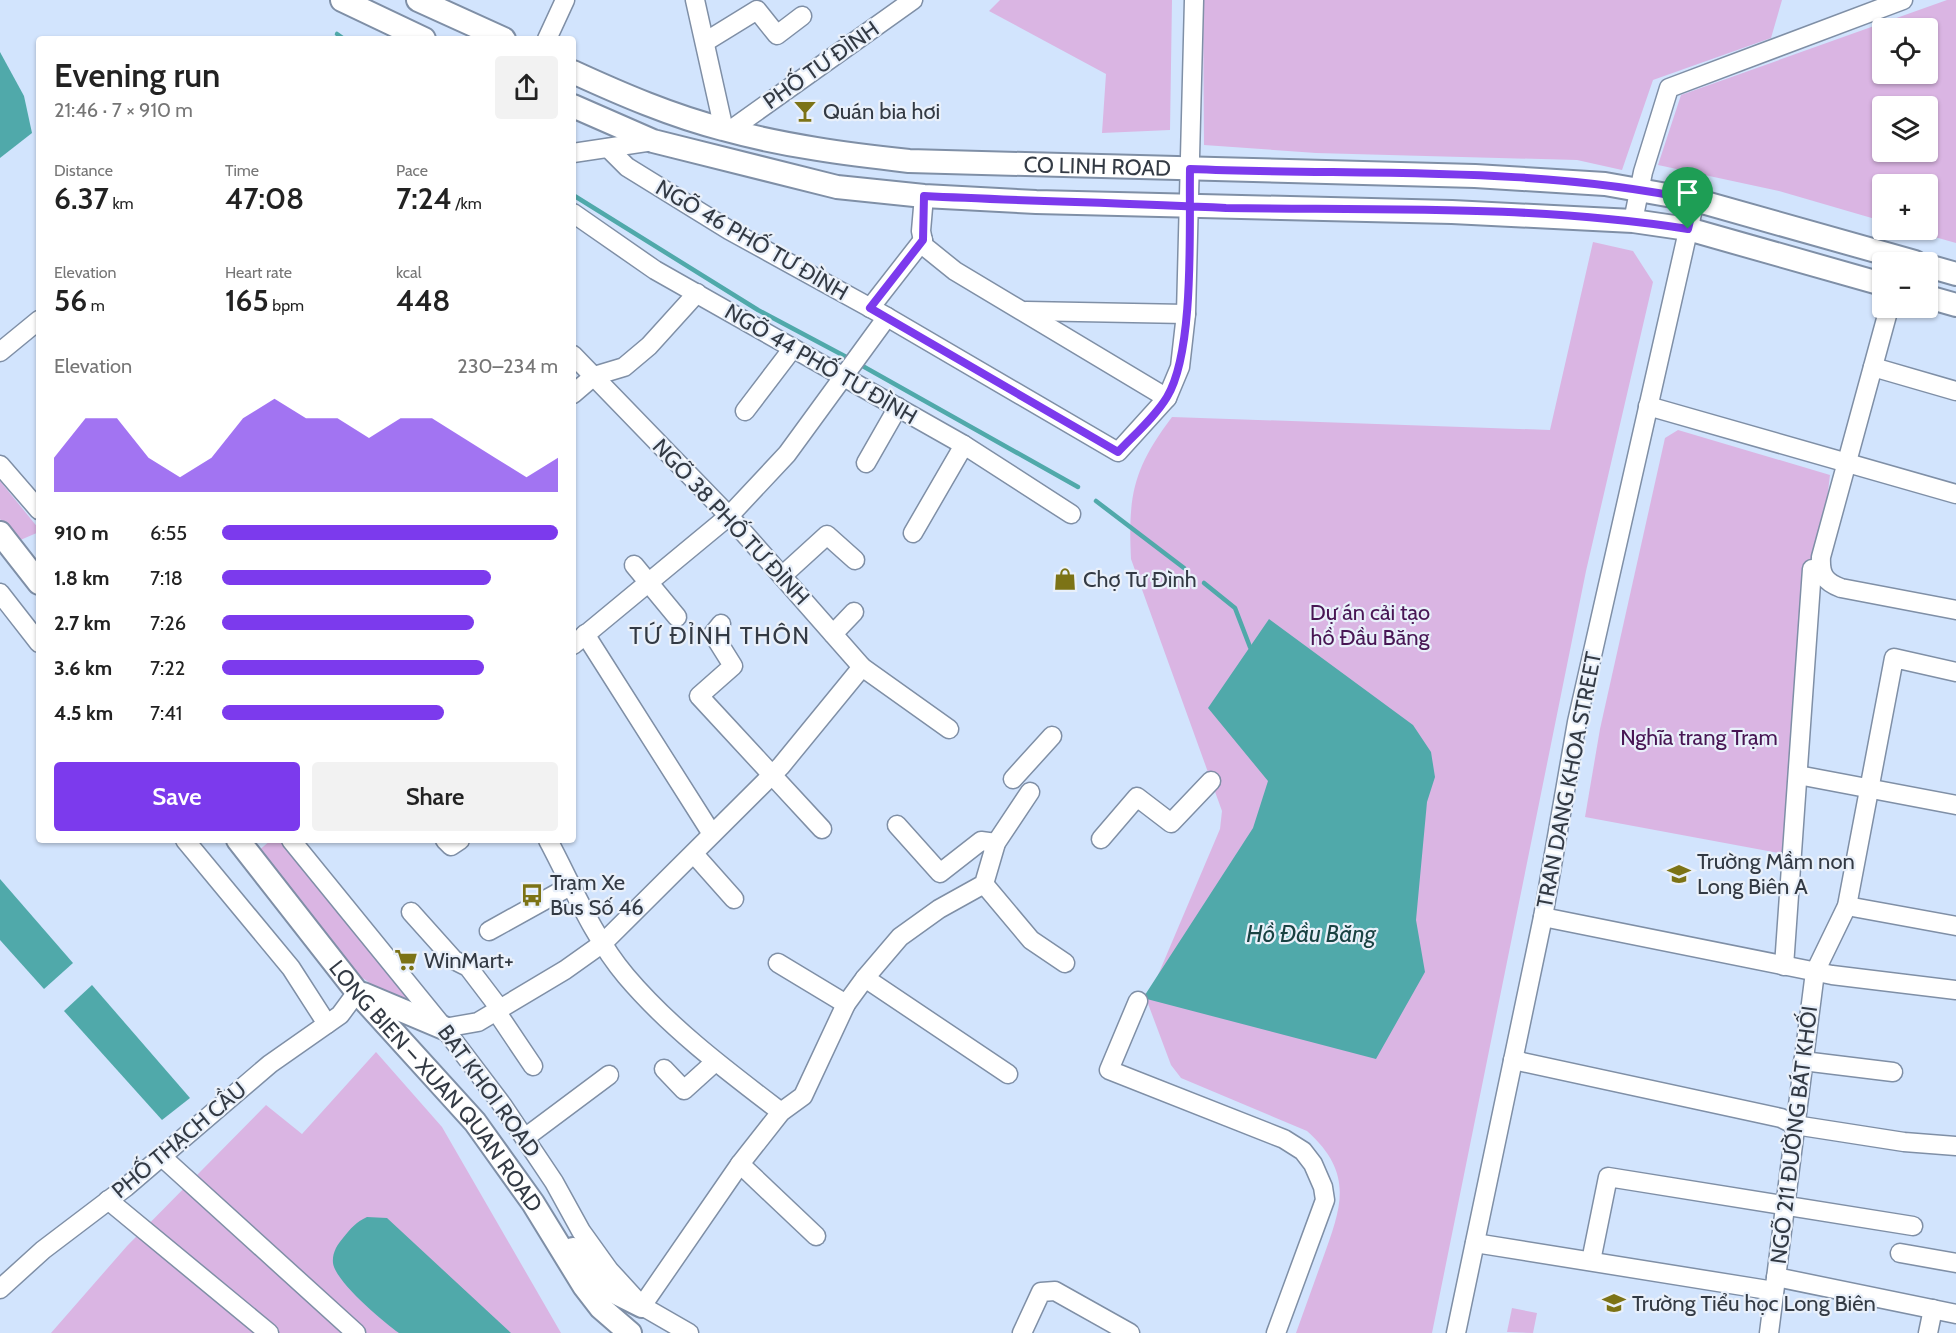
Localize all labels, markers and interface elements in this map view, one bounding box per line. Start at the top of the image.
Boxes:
street label: PHỐ TƯ ĐÌNH [757,14,884,115]
map controls [1872,18,1938,318]
button: locate [1872,18,1938,84]
text: Evening run [54,55,220,95]
button: share [495,56,558,119]
button: layers [1872,96,1938,162]
text: 21:46 · 7 × 910 m [54,98,193,122]
bar icon: Quán bia hơi [792,98,818,124]
place label: Quán bia hơi [823,98,940,125]
street label: CO LINH ROAD [1023,151,1171,181]
text: Distance [54,161,113,180]
text: Time [225,161,259,180]
text: Pace [396,161,428,180]
pin [1662,167,1713,229]
street label: NGÕ 46 PHỐ TƯ ĐÌNH [651,172,854,306]
button: + [1872,174,1938,240]
icon: arrive [1671,176,1704,209]
text: 6.37 [54,180,109,217]
text: 47:08 [225,180,304,217]
text: 7:24 [396,180,452,217]
text: km [109,194,134,213]
text: /km [452,194,482,213]
button: − [1872,252,1938,318]
text: Elevation [54,263,117,282]
text: Heart rate [225,263,292,282]
text: kcal [396,263,422,282]
text: 56 [54,282,87,319]
text: 165 [225,282,269,319]
text: 448 [396,282,450,319]
text: m [87,296,105,315]
text: bpm [269,296,304,315]
street label: NGÕ 44 PHỐ TƯ ĐÌNH [720,296,923,430]
text: Elevation [54,354,132,378]
text: 230–234 m [457,354,558,378]
street label: NGÕ 38 PHỐ TƯ ĐÌNH [647,432,817,611]
text: 910 m [54,521,109,545]
text: 6:55 [150,521,187,545]
text: 1.8 km [54,566,109,590]
text: 7:18 [150,566,183,590]
shop icon: Chợ Tư Đình [1052,566,1078,592]
place label: Chợ Tư Đình [1083,566,1197,593]
park label: Dự án cải tạo hồ Đầu Băng [1310,599,1431,651]
text: 2.7 km [54,611,111,635]
text: 7:26 [150,611,186,635]
district label: TỨ ĐỈNH THÔN [629,621,811,650]
street label: TRAN DANG KHOA STREET [1531,649,1607,910]
text: 3.6 km [54,656,112,680]
text: 7:22 [150,656,185,680]
text: 4.5 km [54,701,113,725]
text: 7:41 [150,701,182,725]
park label: Nghĩa trang Trạm [1620,724,1778,751]
button: Save [54,762,300,831]
button: Share [312,762,558,831]
place label: Trường Mầm non Long Biên A [1697,848,1855,900]
school or university icon: Trường Mầm non Long Biên A [1666,861,1692,887]
place label: Trạm Xe Bus Số 46 [550,869,644,921]
bus stop icon: Trạm Xe Bus Số 46 [519,882,545,908]
water label: Hồ Đầu Băng [1246,919,1377,948]
supermarket icon: WinMart+ [393,947,419,973]
place label: WinMart+ [424,947,514,974]
street label: LONG BIEN – XUAN QUAN ROAD [324,955,548,1217]
street label: NGÕ 211 ĐƯỜNG BÁT KHỐI [1763,1004,1823,1266]
street label: BAT KHOI ROAD [432,1019,546,1163]
street label: PHỐ THẠCH CẦU [105,1074,252,1204]
school or university icon: Trường Tiểu học Long Biên [1601,1290,1627,1316]
place label: Trường Tiểu học Long Biên [1632,1290,1876,1317]

